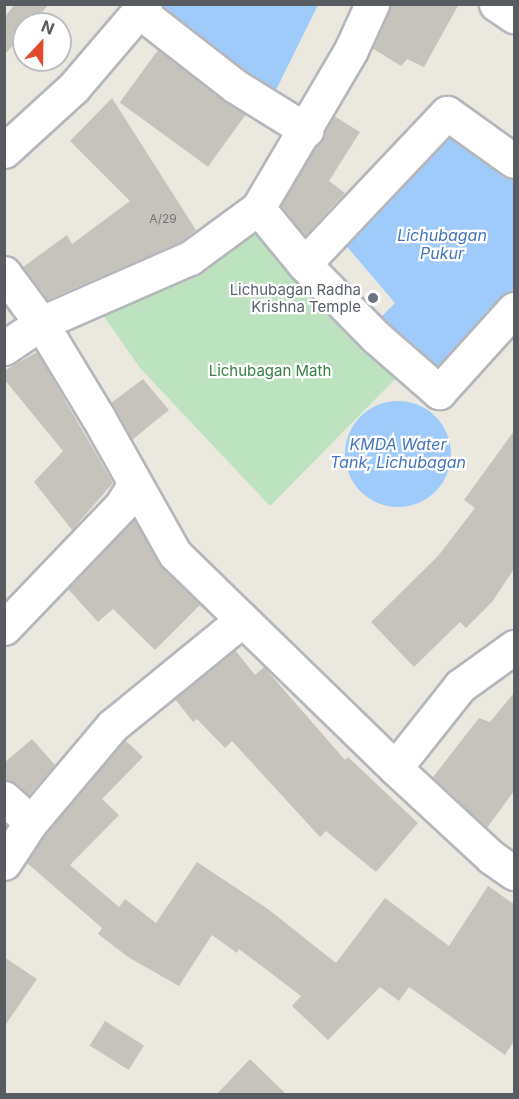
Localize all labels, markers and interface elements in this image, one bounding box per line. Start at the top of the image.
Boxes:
north arrow [12,12,72,72]
text: N [39,16,57,39]
house number: A/29 [149,212,177,226]
water label: Lichubagan Pukur [397,225,487,263]
place label: Lichubagan Radha Krishna Temple [230,280,361,315]
marker: Lichubagan Radha Krishna Temple [366,291,380,305]
park label: Lichubagan Math [209,362,331,380]
water label: KMDA Water Tank, Lichubagan [330,434,466,472]

